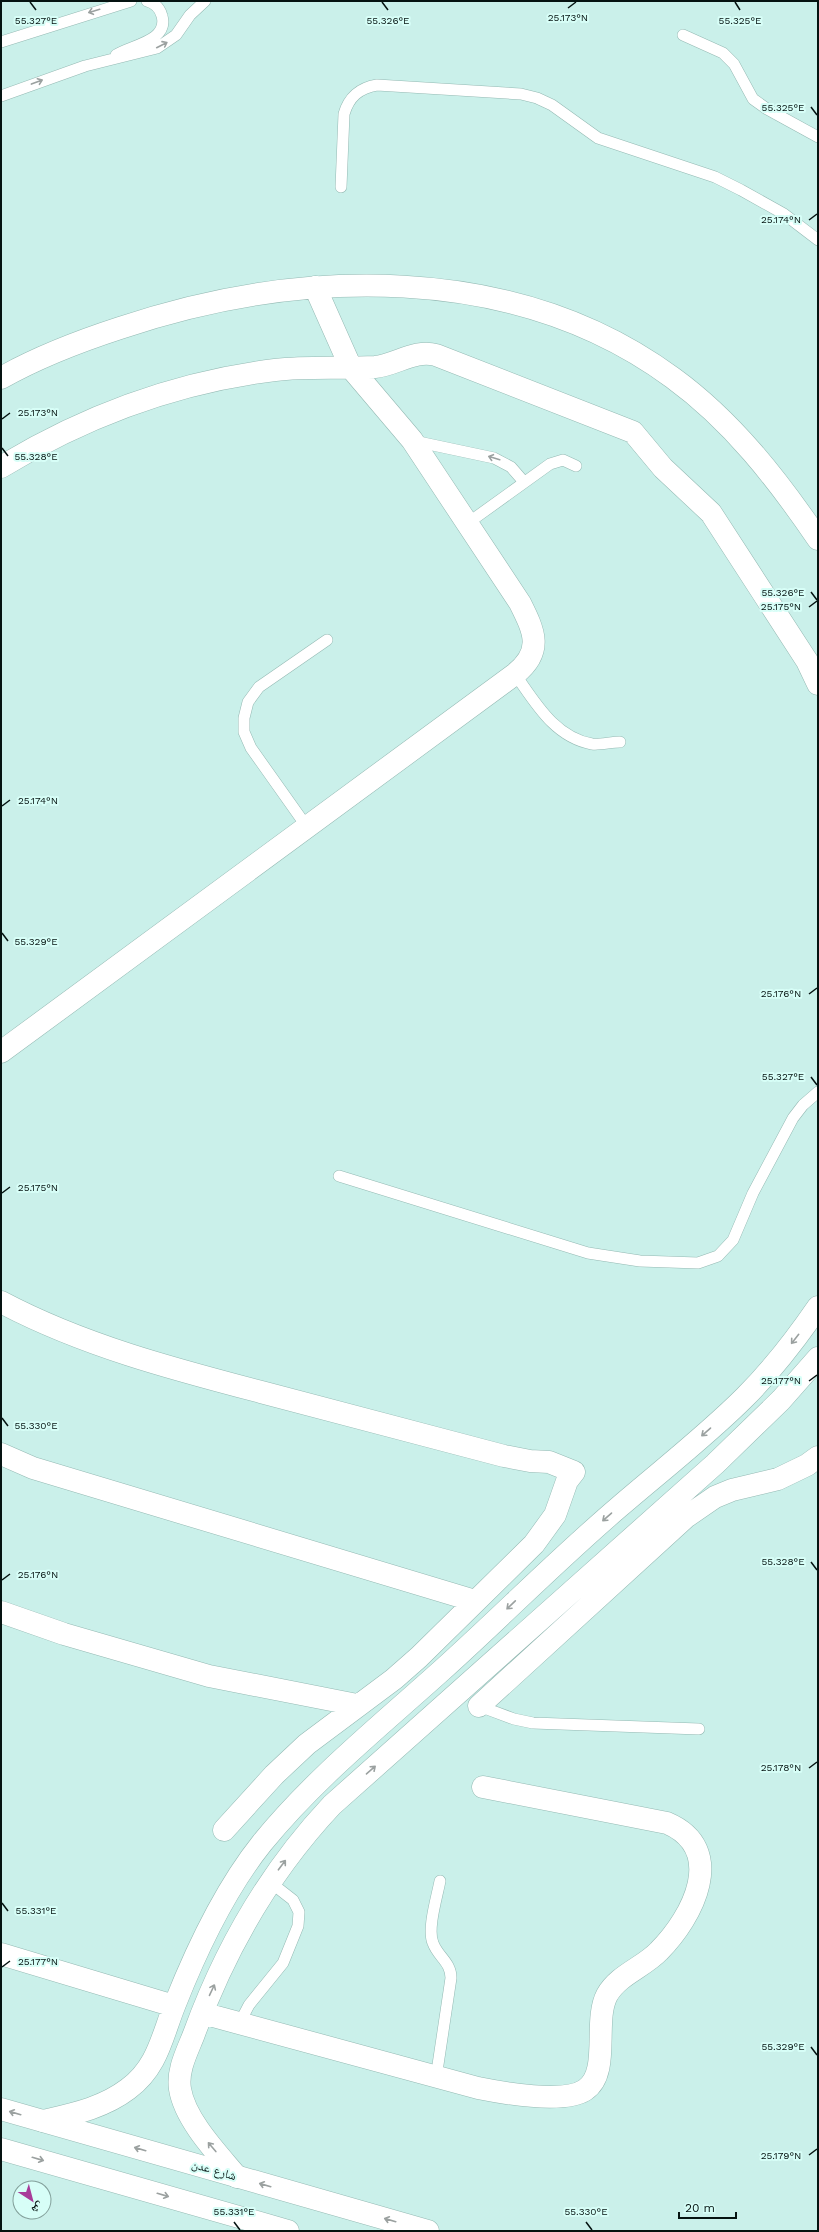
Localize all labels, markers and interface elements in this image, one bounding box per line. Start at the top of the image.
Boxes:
one-way arrow [87,8,100,15]
text: 25.173°N [548,12,588,23]
text: 55.327°E [15,15,57,26]
text: 55.326°E [366,15,410,26]
text: 55.325°E [719,15,761,26]
one-way arrow [155,41,167,48]
one-way arrow [31,78,44,85]
text: 55.325°E [762,102,804,113]
text: 25.174°N [761,214,801,225]
text: 25.173°N [18,407,58,418]
text: 55.328°E [14,451,58,462]
one-way arrow [488,454,501,461]
text: 55.326°E [761,587,805,598]
text: 25.175°N [761,601,801,612]
text: 25.174°N [18,795,58,806]
text: 55.329°E [14,936,58,947]
text: 25.176°N [761,988,801,999]
text: 55.327°E [762,1071,804,1082]
text: 25.175°N [18,1182,58,1193]
one-way arrow [791,1333,800,1344]
text: 25.177°N [761,1375,801,1386]
text: 55.330°E [14,1420,58,1431]
one-way arrow [700,1428,711,1437]
one-way arrow [602,1513,612,1522]
text: 55.328°E [761,1556,805,1567]
text: 25.176°N [18,1569,58,1580]
one-way arrow [506,1601,517,1610]
text: 25.178°N [761,1762,801,1773]
one-way arrow [365,1766,376,1775]
one-way arrow [278,1860,287,1871]
text: 55.331°E [16,1905,56,1916]
text: 25.177°N [18,1956,58,1967]
one-way arrow [209,1985,216,1997]
text: 55.329°E [761,2041,805,2052]
one-way arrow [9,2109,22,2116]
one-way arrow [208,2142,217,2152]
one-way arrow [134,2145,147,2152]
text: 25.179°N [761,2150,801,2161]
one-way arrow [32,2156,45,2164]
street label: شارع عدن [190,2157,238,2184]
north arrow [12,2180,52,2220]
one-way arrow [259,2180,272,2188]
one-way arrow [157,2192,170,2199]
scale bar [679,2194,736,2220]
text: ش [28,2198,46,2217]
text: 20 m [685,2201,715,2215]
text: 55.331°E [214,2206,254,2217]
text: 55.330°E [564,2206,608,2217]
one-way arrow [384,2216,397,2223]

